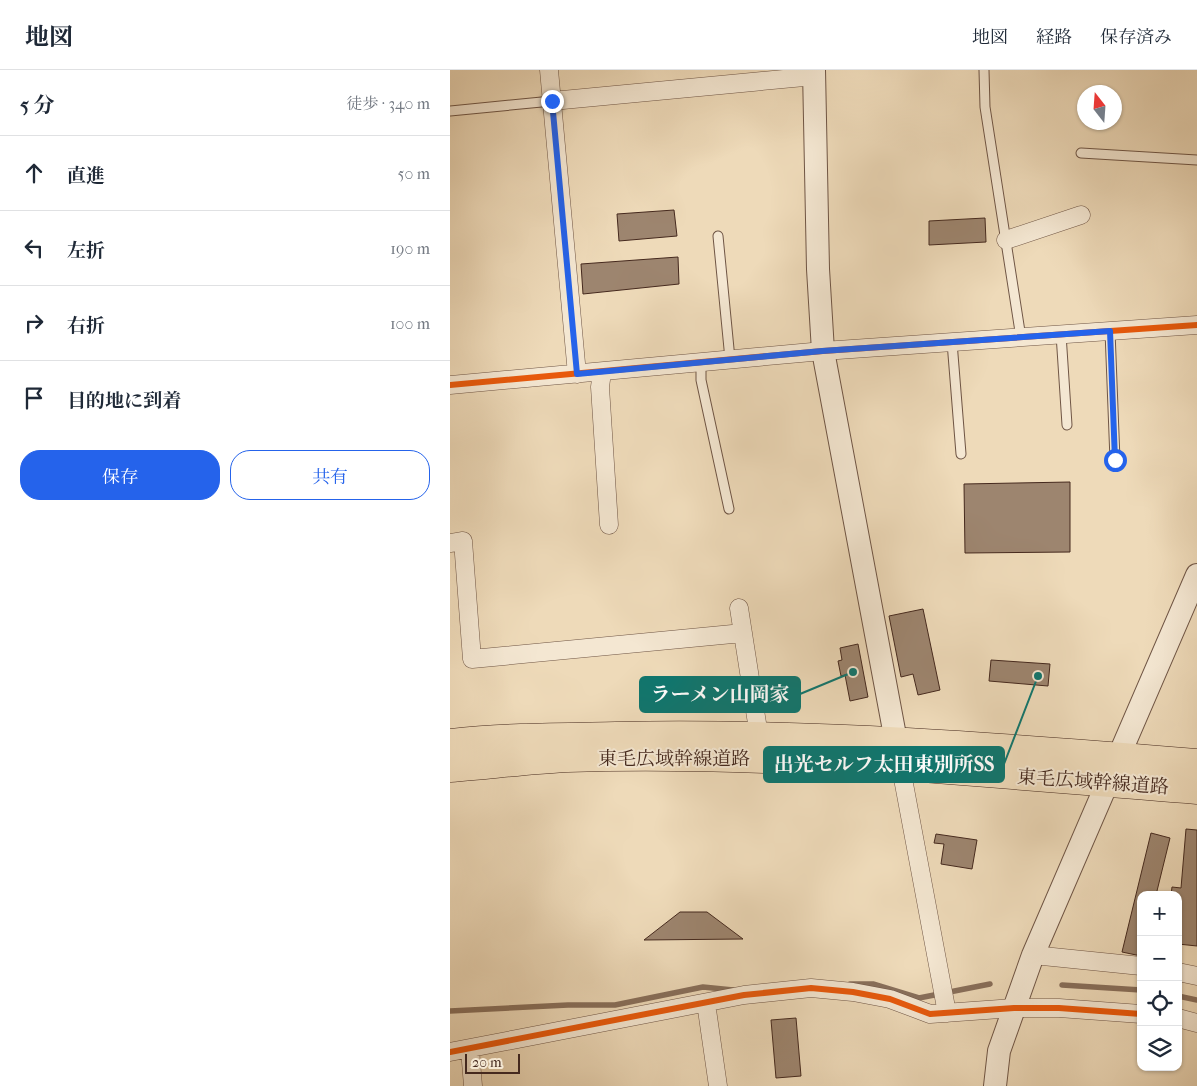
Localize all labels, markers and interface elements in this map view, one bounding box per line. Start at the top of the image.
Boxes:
text: 地図 [25,23,73,51]
text: 地図 [972,27,1008,48]
text: 経路 [1036,27,1072,48]
text: 保存済み [1100,27,1172,48]
north arrow [1077,85,1122,130]
route end [541,90,564,113]
text: 5 分 [20,93,55,117]
text: 徒歩 · 340 m [346,94,430,113]
icon: ahead [20,159,48,187]
text: 50 m [398,164,430,183]
text: 直進 [67,165,105,187]
icon: left [20,234,48,262]
text: 190 m [390,239,430,258]
text: 左折 [67,240,105,262]
icon: right [20,309,48,337]
text: 100 m [390,314,430,333]
text: 右折 [67,315,105,337]
icon: arrive [20,384,48,412]
text: 目的地に到着 [67,390,181,412]
route start [1104,449,1127,472]
button: 保存 [20,450,220,500]
button: 共有 [230,450,430,500]
callout: ラーメン山岡家 [640,677,800,712]
text: ラーメン山岡家 [651,683,790,706]
callout: 出光セルフ太田東別所SS [764,747,1004,782]
street label: 東毛広域幹線道路 [598,748,750,770]
text: 出光セルフ太田東別所SS [774,753,994,776]
street label: 東毛広域幹線道路 [1016,766,1170,798]
map controls [1137,891,1182,1071]
button: + [1137,891,1182,936]
button: − [1137,936,1182,981]
button: locate [1137,981,1182,1026]
button: layers [1137,1026,1182,1071]
scale bar [465,1051,520,1074]
text: 20 m [472,1054,502,1071]

